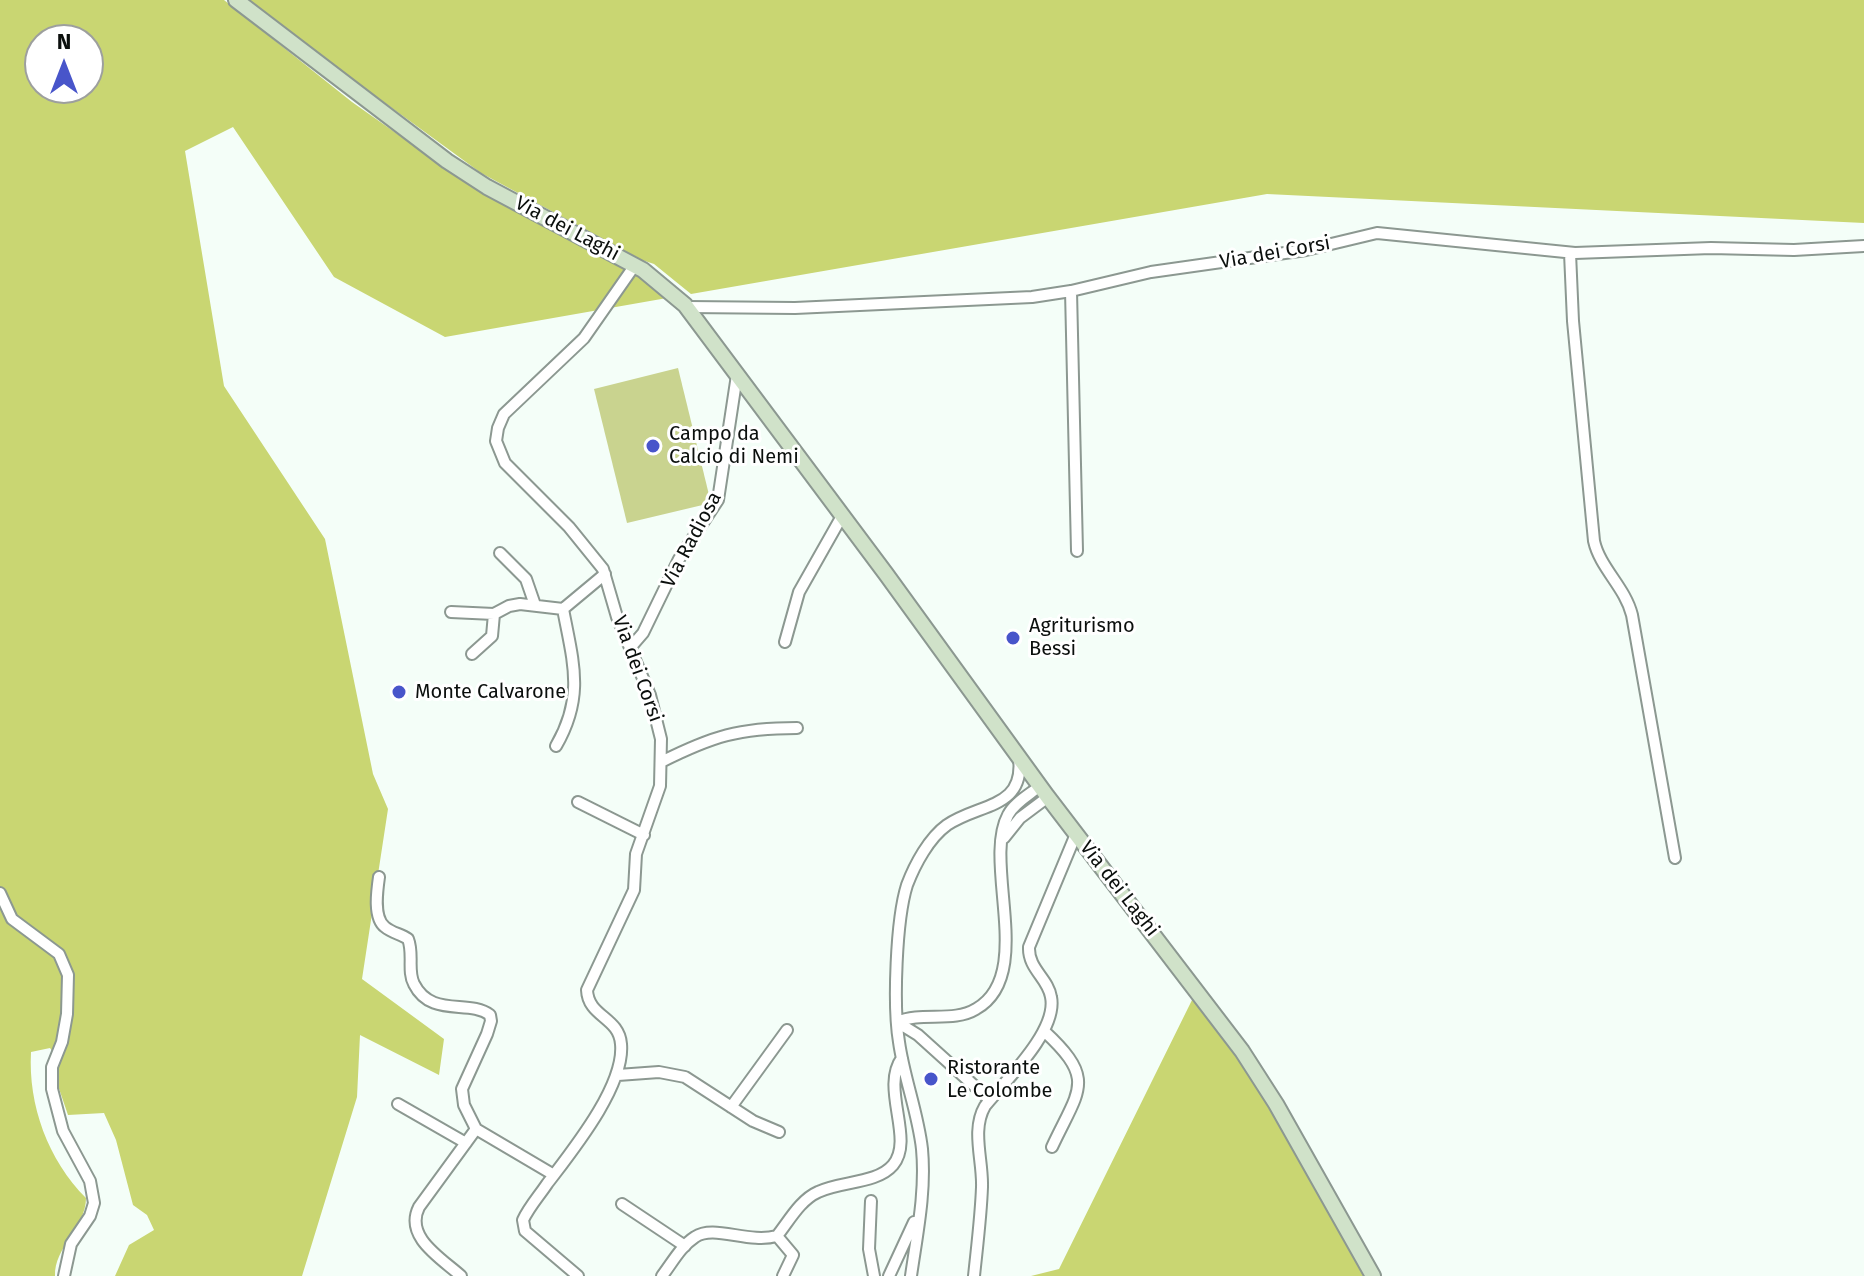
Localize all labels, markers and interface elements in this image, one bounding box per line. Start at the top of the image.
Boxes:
north arrow [24,24,104,104]
text: N [57,28,71,55]
street label: Via dei Laghi [511,191,623,267]
street label: Via dei Corsi [1218,231,1332,275]
place label: Campo da Calcio di Nemi [669,422,799,469]
marker: Campo da Calcio di Nemi [644,437,662,455]
street label: Via Radiosa [657,488,727,592]
street label: Via dei Corsi [607,612,667,726]
place label: Agriturismo Bessi [1029,614,1135,661]
marker: Agriturismo Bessi [1004,629,1022,647]
place label: Monte Calvarone [415,680,566,704]
marker: Monte Calvarone [390,683,408,701]
street label: Via dei Laghi [1074,836,1164,942]
place label: Ristorante Le Colombe [947,1056,1052,1103]
marker: Ristorante Le Colombe [922,1070,940,1088]

